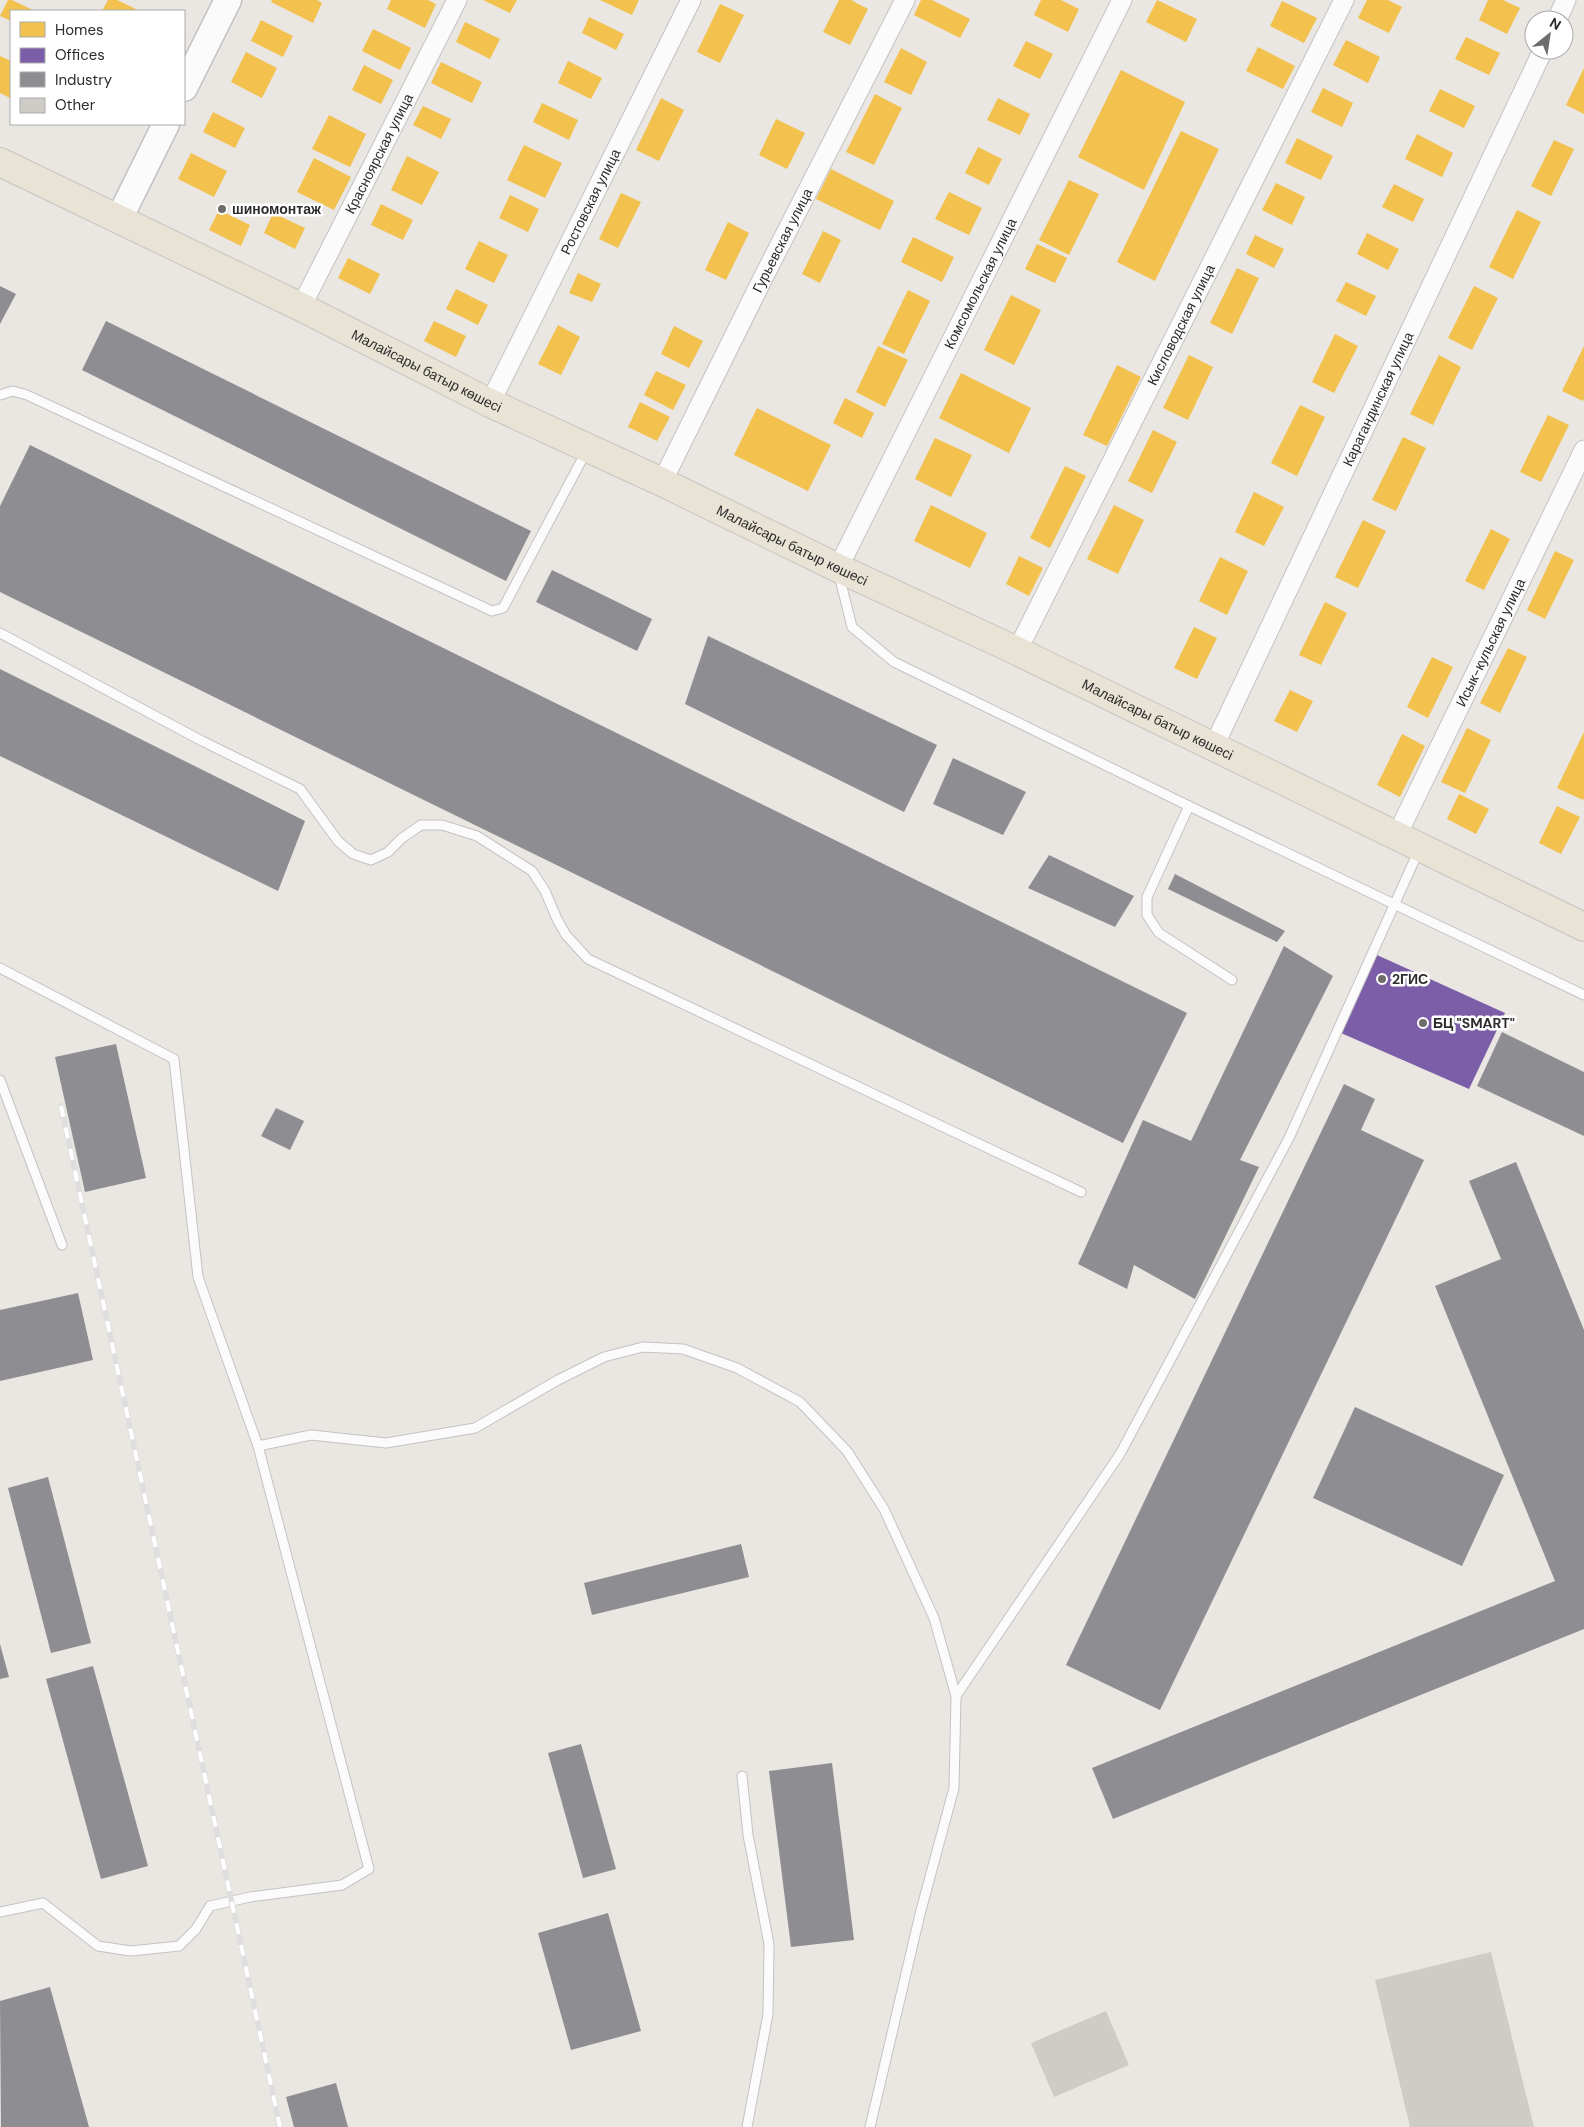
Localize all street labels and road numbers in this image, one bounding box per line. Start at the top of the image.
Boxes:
street label: Красноярская улица [341,90,417,217]
street label: Ростовская улица [556,146,624,258]
street label: Гурьевская улица [748,185,816,295]
street label: Комсомольская улица [940,215,1021,352]
street label: Кисловодская улица [1143,261,1219,388]
street label: Малайсары батыр көшесі [349,325,505,416]
street label: Карагандинская улица [1338,329,1418,469]
street label: Малайсары батыр көшесі [713,501,871,590]
street label: Исык-кульская улица [1452,575,1529,710]
street label: Малайсары батыр көшесі [1079,675,1236,764]

